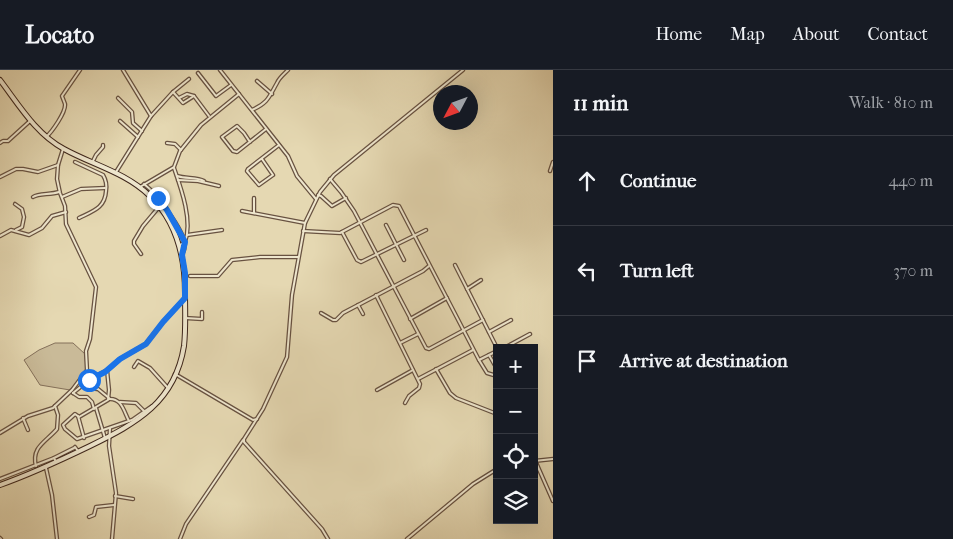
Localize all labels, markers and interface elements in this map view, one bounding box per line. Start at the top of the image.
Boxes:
text: Locato [25,21,94,49]
text: Home [655,24,702,45]
text: Map [730,24,765,45]
text: About [793,24,839,45]
text: Contact [867,24,928,45]
north arrow [433,85,478,130]
text: 11 min [573,91,628,115]
text: Walk · 810 m [849,93,933,112]
icon: ahead [573,167,601,195]
text: Continue [620,170,696,192]
text: 440 m [888,171,933,190]
route end [147,187,170,210]
icon: left [573,257,601,285]
text: Turn left [620,260,694,282]
text: 370 m [893,261,933,280]
map controls [493,344,538,524]
button: + [493,344,538,389]
icon: arrive [573,347,601,375]
text: Arrive at destination [620,350,788,372]
route start [78,369,101,392]
button: − [493,389,538,434]
button: locate [493,434,538,479]
button: layers [493,479,538,524]

